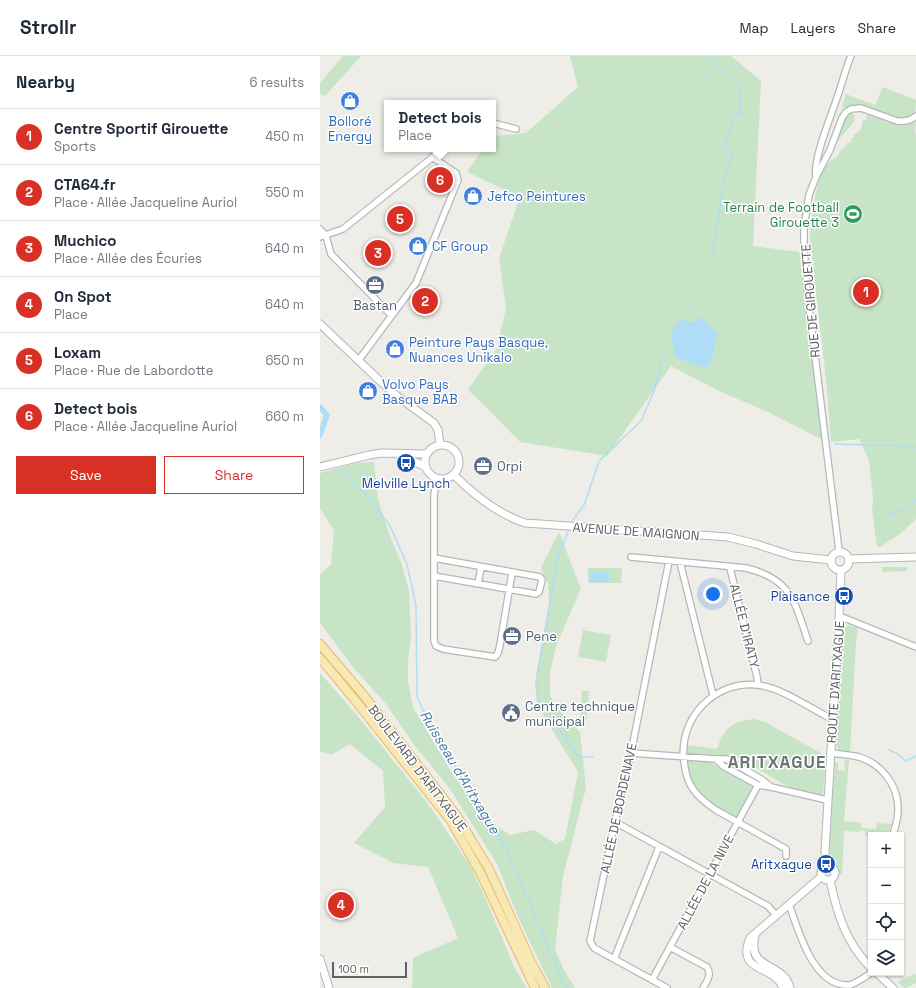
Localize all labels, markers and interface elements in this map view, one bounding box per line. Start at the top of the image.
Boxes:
text: Strollr [20,15,77,40]
text: Map [739,19,769,37]
text: Layers [791,19,835,37]
text: Share [857,19,896,37]
text: Nearby [16,71,75,93]
text: 6 results [250,74,304,91]
shop icon: Bolloré Energy [339,90,361,112]
popup [384,100,496,152]
text: Detect bois [398,108,482,127]
place label: Bolloré Energy [328,113,372,145]
text: Centre Sportif Girouette [54,119,228,138]
text: Place [398,127,432,144]
text: 1 [26,128,32,145]
text: 450 m [265,128,304,145]
text: Sports [54,138,96,155]
pin: 6 [427,165,453,195]
text: CTA64.fr [54,175,116,194]
text: 2 [25,184,33,201]
text: 550 m [266,184,304,201]
shop icon: Jefco Peintures [462,185,484,207]
place label: Jefco Peintures [487,188,586,205]
text: Place · Allée Jacqueline Auriol [54,194,237,211]
place label: Terrain de Football Girouette 3 [723,199,839,231]
sports icon: Terrain de Football Girouette 3 [842,203,864,225]
pin: 5 [387,204,413,234]
text: Muchico [54,231,116,250]
shop icon: CF Group [407,235,429,257]
pin: 3 [365,238,391,268]
place label: CF Group [432,238,488,255]
text: 3 [25,240,33,257]
text: 640 m [265,240,304,257]
street label: RUE DE GIROUETTE [797,243,824,359]
text: Place · Allée des Écuries [54,250,202,267]
office icon: Bastan [364,274,386,296]
pin: 1 [853,277,879,307]
pin: 2 [412,286,438,316]
text: On Spot [54,287,112,306]
text: 4 [25,296,33,313]
text: 640 m [265,296,304,313]
place label: Bastan [353,297,397,314]
text: Place [54,306,88,323]
place label: Peinture Pays Basque, Nuances Unikalo [409,334,548,366]
shop icon: Peinture Pays Basque, Nuances Unikalo [384,338,406,360]
text: Loxam [54,343,101,362]
text: 5 [25,352,33,369]
text: 650 m [265,352,304,369]
text: Place · Rue de Labordotte [54,362,213,379]
place label: Volvo Pays Basque BAB [382,376,458,408]
shop icon: Volvo Pays Basque BAB [357,380,379,402]
text: Detect bois [54,399,137,418]
text: 6 [25,408,33,425]
text: 660 m [265,408,304,425]
text: Place · Allée Jacqueline Auriol [54,418,237,435]
bus stop icon: Melville Lynch [395,452,417,474]
office icon: Orpi [472,455,494,477]
button: Save [16,456,156,494]
button: Share [164,456,304,494]
place label: Orpi [497,458,522,475]
place label: Melville Lynch [362,475,450,492]
street label: AVENUE DE MAIGNON [572,519,700,544]
street label: ALLÉE D'IRATY [726,582,763,670]
your location [703,584,723,604]
bus stop icon: Plaisance [833,585,855,607]
place label: Plaisance [771,588,830,605]
street label: ROUTE D'ARITXAGUE [823,620,848,744]
office icon: Pene [501,625,523,647]
place label: Pene [526,628,557,645]
place label: Centre technique municipal [525,698,635,730]
street label: BOULEVARD D'ARITXAGUE [364,701,471,835]
public building icon: Centre technique municipal [500,702,522,724]
water label: Ruisseau d'Aritxague [416,707,504,838]
street label: ALLÉE DE BORDENAVE [596,741,641,875]
district label: ARITXAGUE [728,751,826,773]
street label: ALLÉE DE LA NIVE [673,832,738,933]
map controls [868,832,904,976]
button: + [868,832,904,868]
bus stop icon: Aritxague [815,853,837,875]
place label: Aritxague [751,856,812,873]
button: − [868,868,904,904]
pin: 4 [328,890,354,920]
button: locate [868,904,904,940]
button: layers [868,940,904,976]
scale bar [332,960,407,979]
text: 100 m [338,962,369,976]

